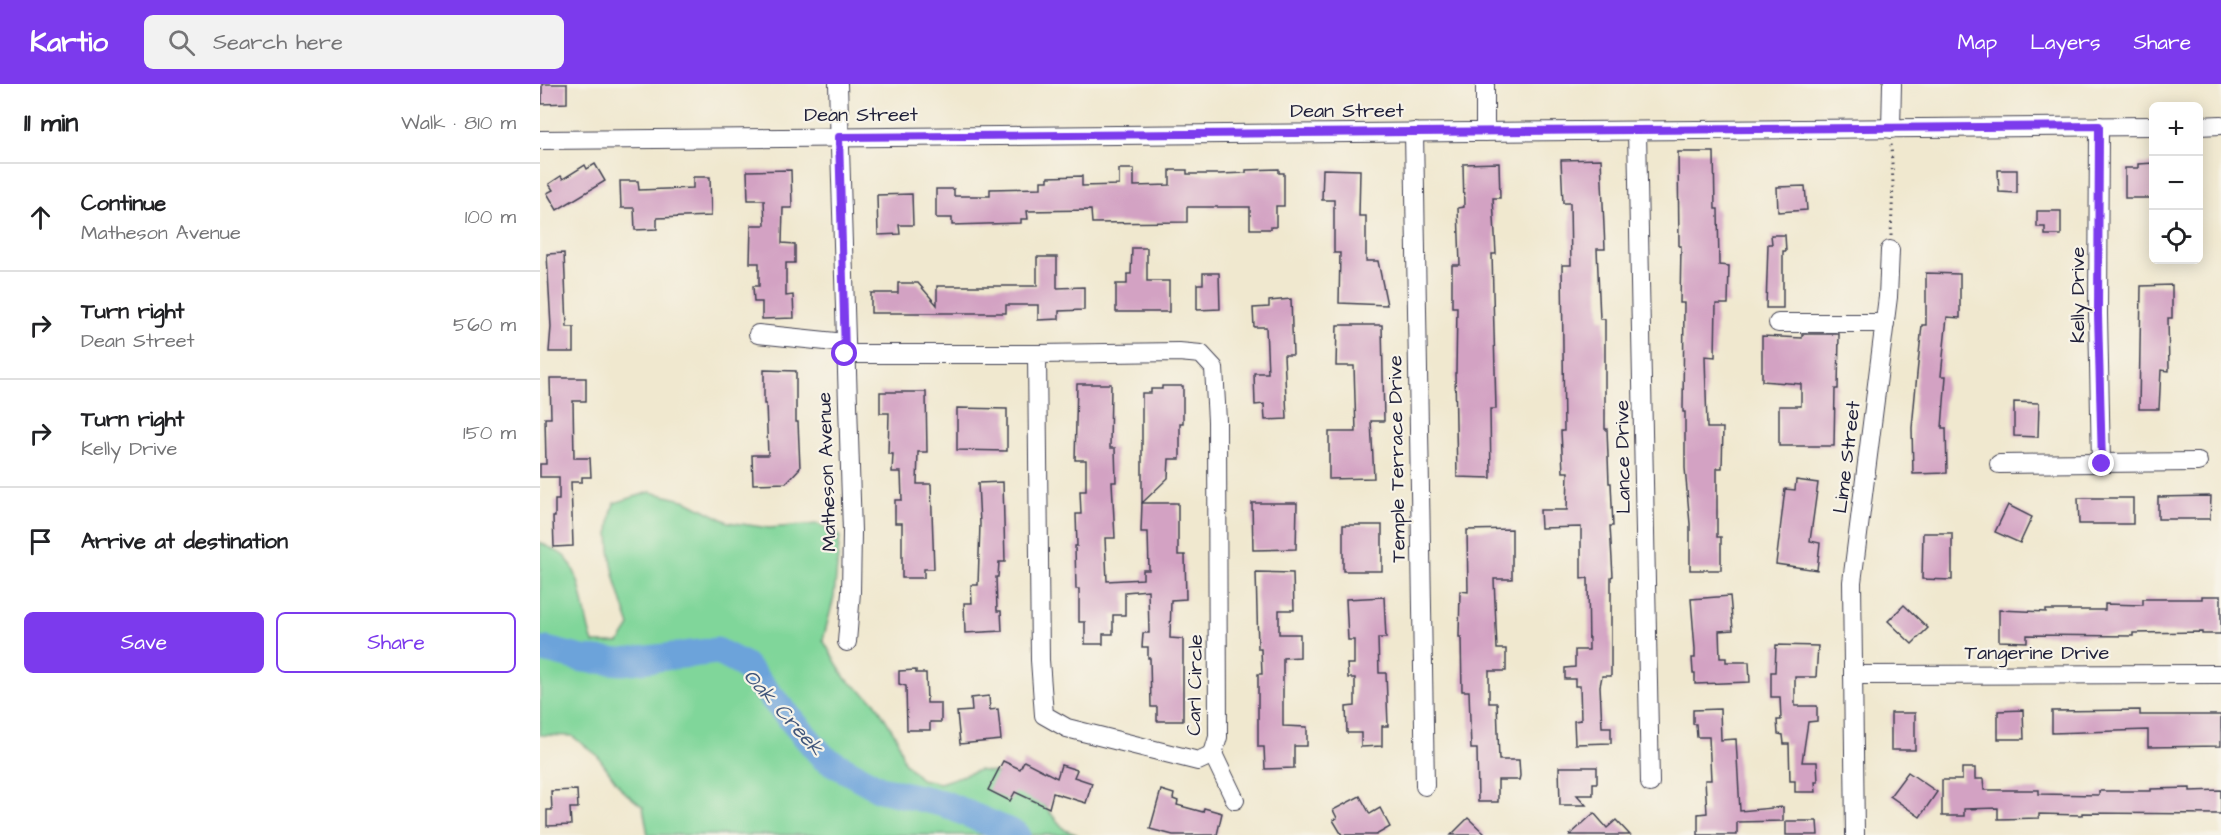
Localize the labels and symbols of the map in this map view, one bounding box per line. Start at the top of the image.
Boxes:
street label: Dean Street [1290,97,1404,125]
street label: Dean Street [804,101,918,129]
street label: Kelly Drive [2064,247,2093,343]
route start [831,340,857,366]
street label: Temple Terrace Drive [1381,355,1413,563]
street label: Matheson Avenue [810,391,844,552]
street label: Lime Street [1826,399,1868,515]
street label: Lance Drive [1608,400,1638,514]
route end [2088,450,2114,476]
street label: Carl Circle [1180,634,1210,736]
street label: Tangerine Drive [1965,639,2110,668]
water label: Oak Creek [737,662,831,763]

